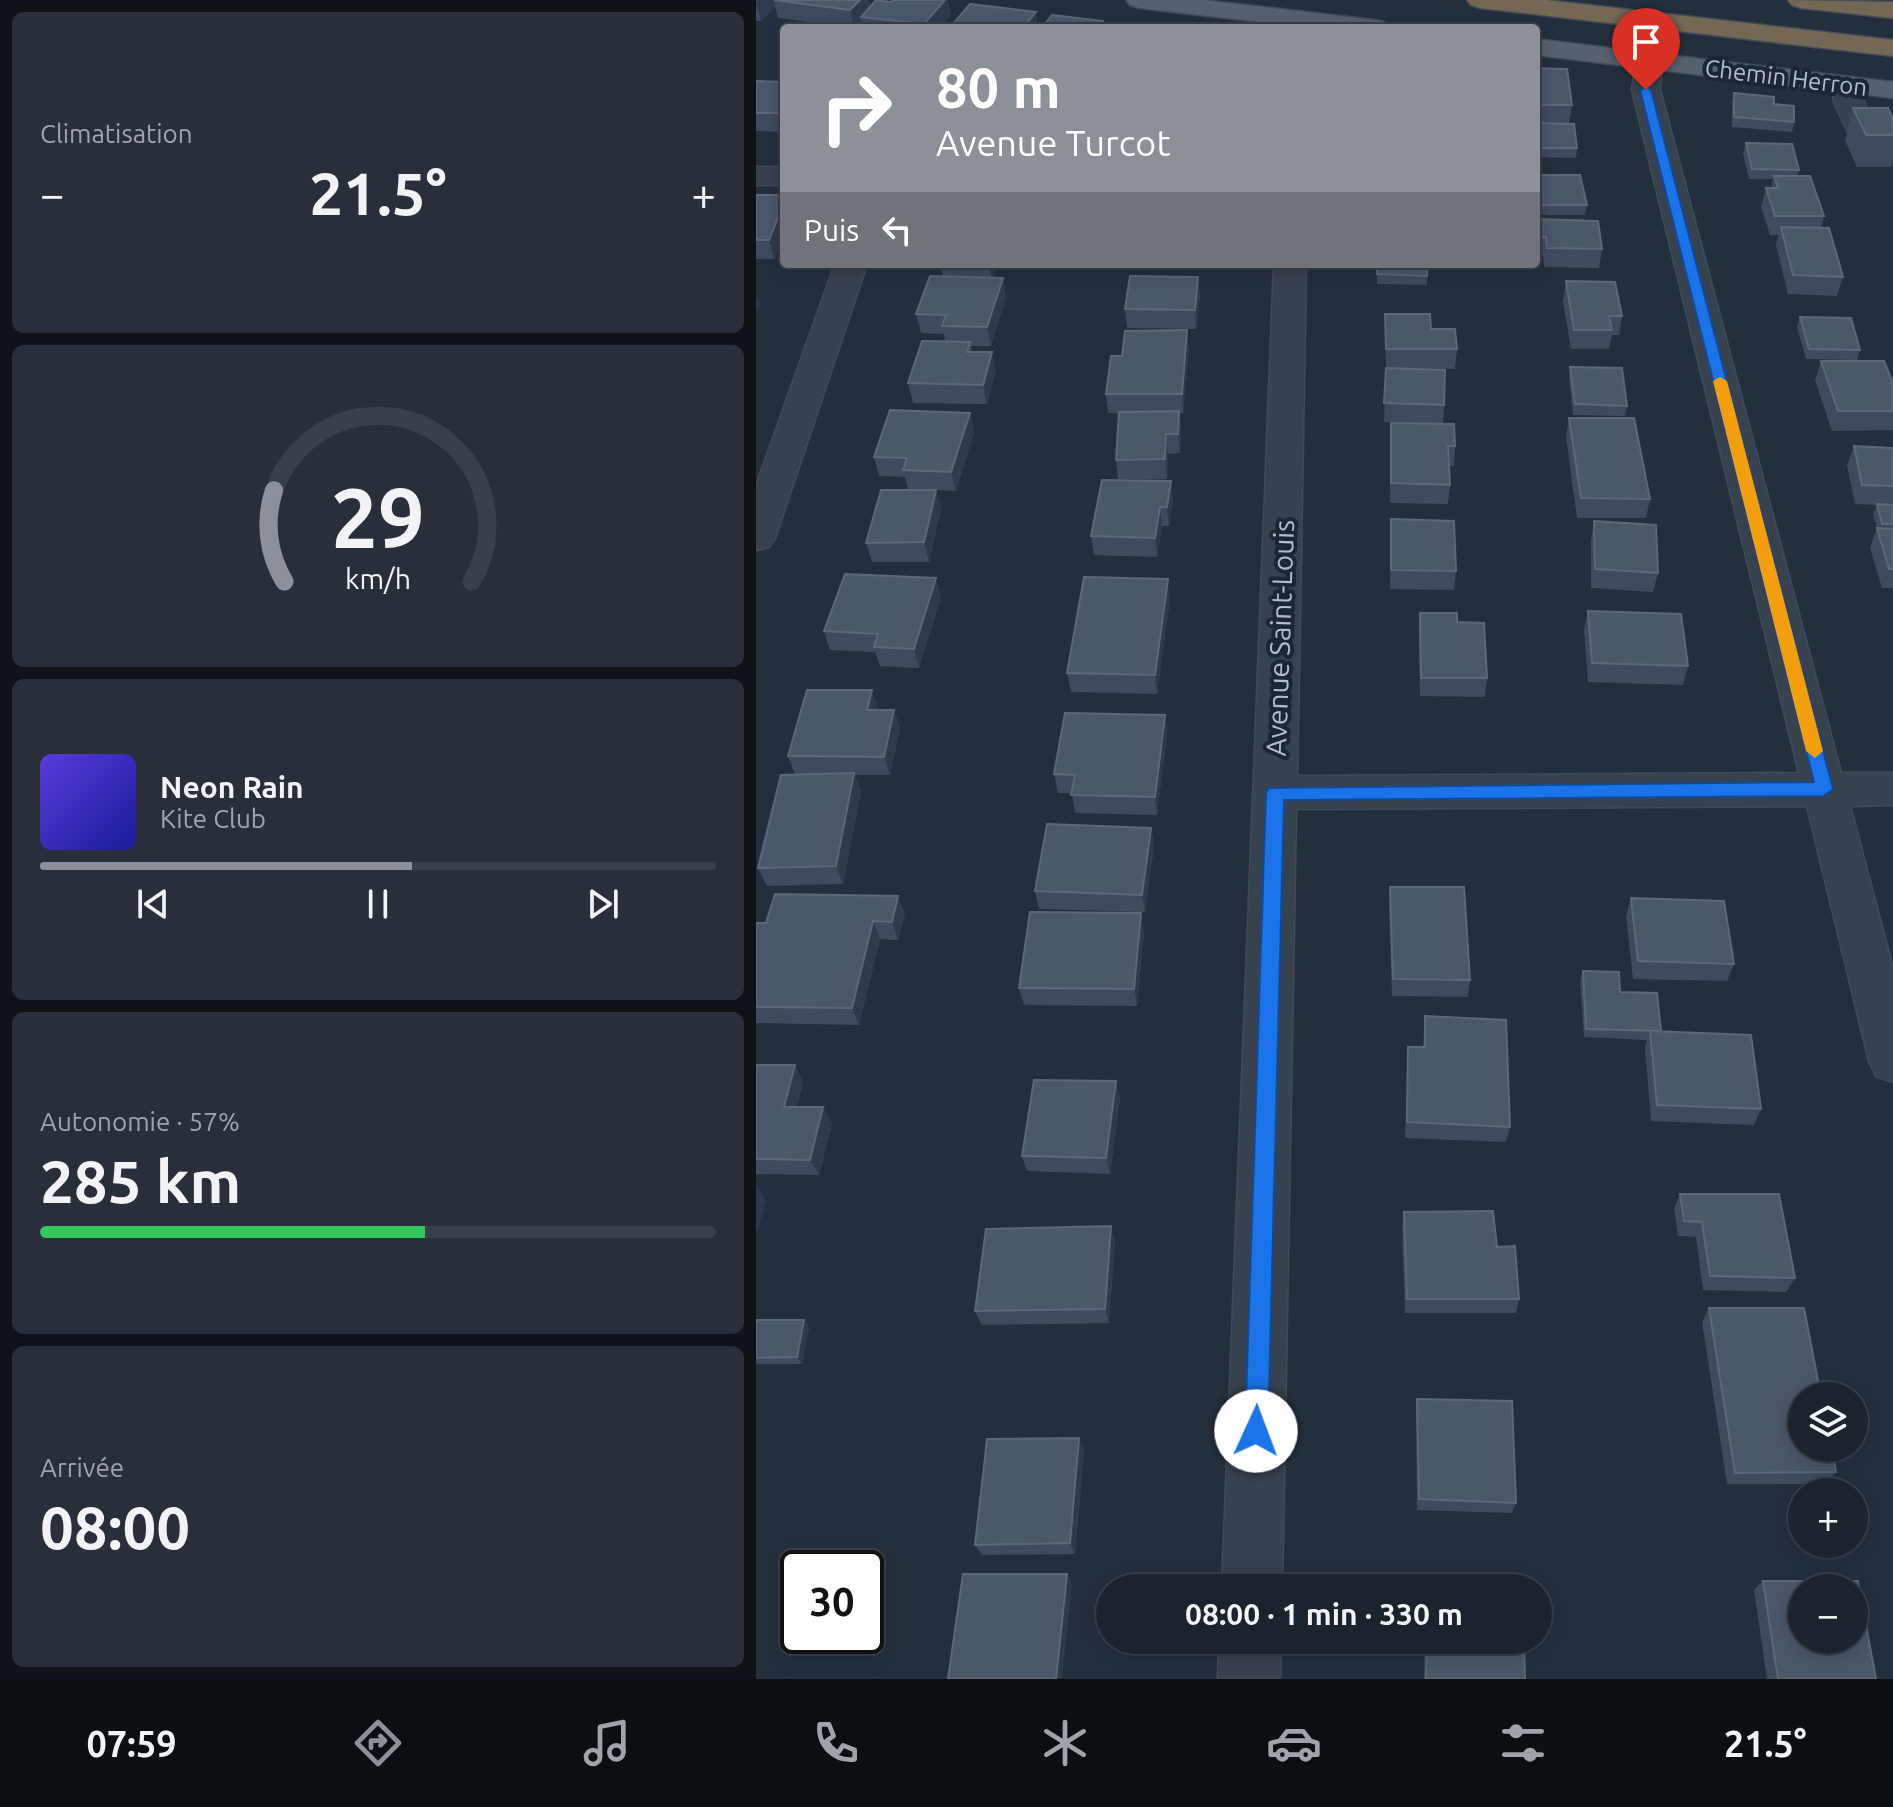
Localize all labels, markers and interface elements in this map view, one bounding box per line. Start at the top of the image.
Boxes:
pin [1612,8,1680,90]
icon: arrive [1624,20,1668,64]
street label: Chemin Herron [1703,54,1869,101]
icon: right [804,56,908,160]
text: 80 m [936,56,1061,119]
text: Climatisation [40,119,193,148]
text: Avenue Turcot [936,122,1171,163]
text: 21.5° [309,159,447,226]
text: − [40,169,65,218]
text: + [691,169,716,218]
icon: left [875,208,919,252]
text: Puis [804,213,859,247]
text: 29 [331,470,425,564]
street label: Avenue Saint-Louis [1260,519,1299,757]
text: km/h [345,562,411,594]
text: Neon Rain [160,770,304,804]
text: Kite Club [160,804,266,833]
icon: previous [131,882,175,926]
icon: pause [356,882,400,926]
icon: next [581,882,625,926]
text: Autonomie · 57% [40,1107,240,1136]
text: 285 km [40,1147,241,1214]
map controls [1788,1382,1868,1654]
button: layers [1788,1382,1868,1462]
position arrow [1214,1389,1298,1473]
text: Arrivée [40,1453,124,1482]
button: + [1788,1478,1868,1558]
text: 08:00 [40,1493,190,1560]
speed limit sign: 30 [780,1550,884,1654]
button: − [1788,1574,1868,1654]
text: 08:00 · 1 min · 330 m [1185,1597,1463,1631]
icon: directions [350,1715,406,1771]
icon: music [579,1715,635,1771]
icon: phone [808,1715,864,1771]
icon: climate [1037,1715,1093,1771]
icon: car [1266,1715,1322,1771]
icon: filters [1495,1715,1551,1771]
text: 07:59 [87,1723,177,1764]
text: 21.5° [1724,1723,1806,1764]

